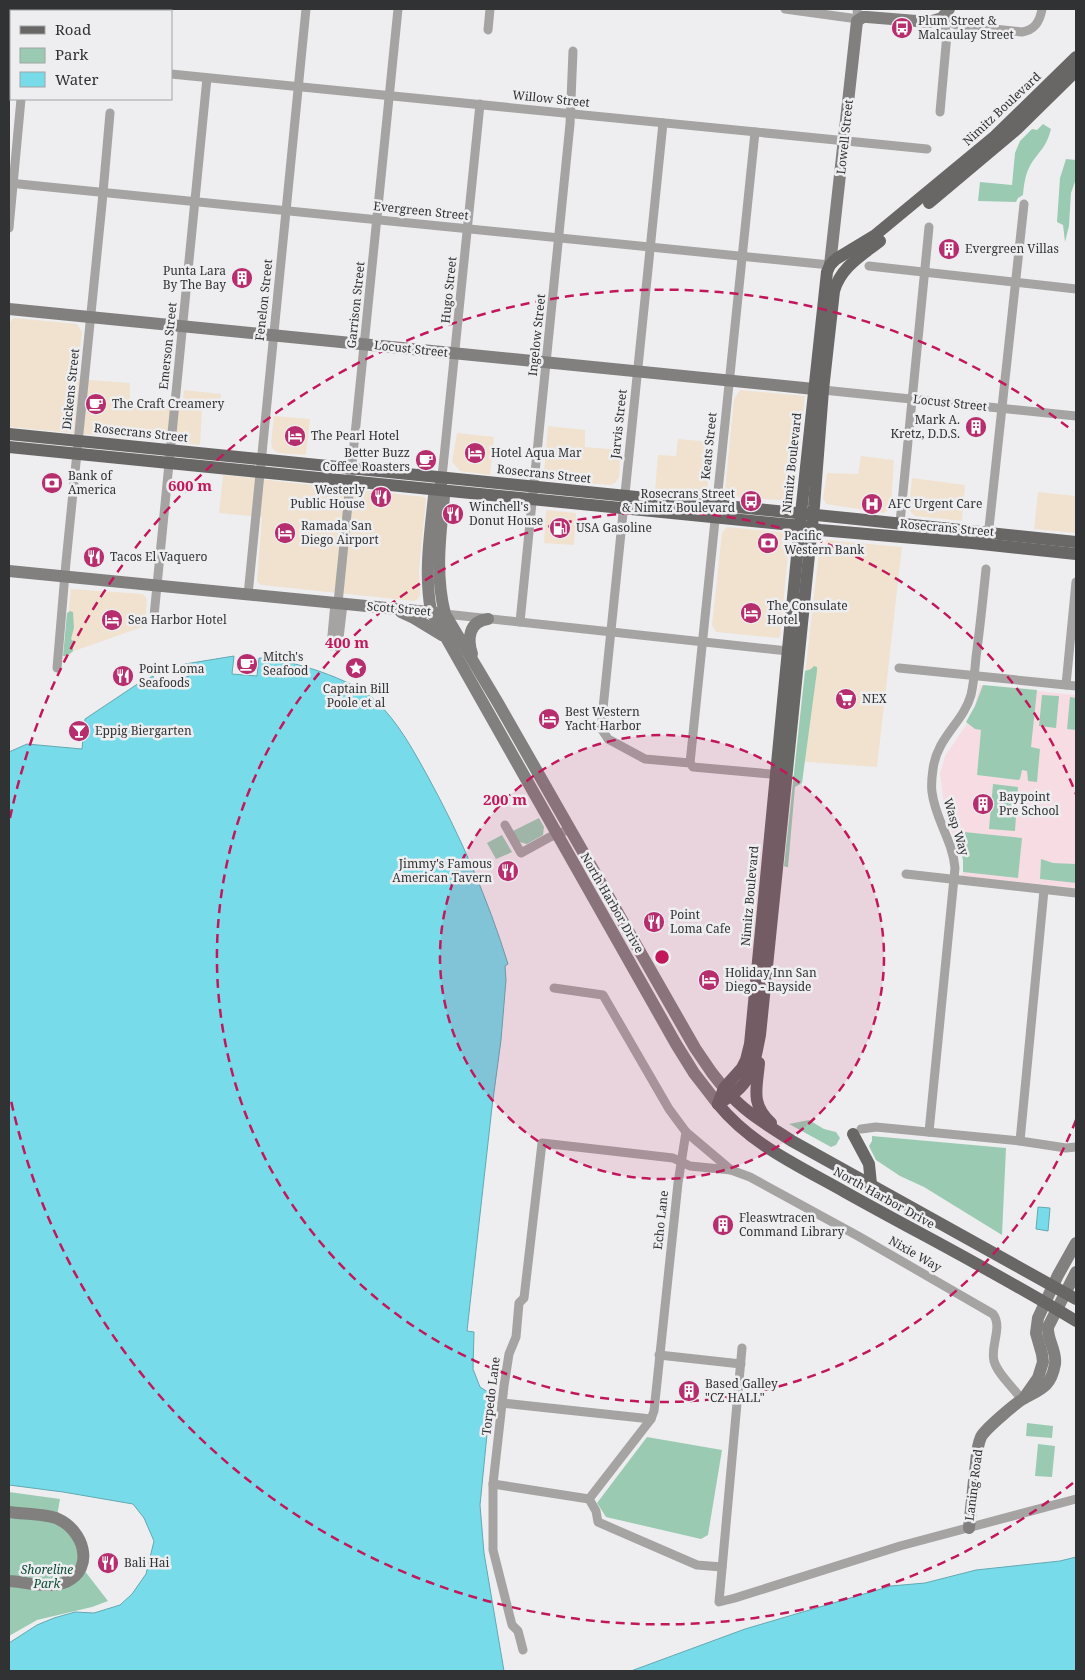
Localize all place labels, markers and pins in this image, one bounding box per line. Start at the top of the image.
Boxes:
place label: Plum Street & Malcaulay Street [918,12,1014,43]
bus stop icon: Plum Street & Malcaulay Street [890,16,914,40]
building icon: Evergreen Villas [937,237,961,261]
place label: Evergreen Villas [965,240,1059,257]
place label: Punta Lara By The Bay [163,262,226,293]
building icon: Punta Lara By The Bay [230,266,254,290]
cafe icon: The Craft Creamery [84,392,108,416]
place label: The Craft Creamery [112,395,224,412]
place label: Mark A. Kretz, D.D.S. [891,411,960,442]
building icon: Mark A. Kretz, D.D.S. [964,415,988,439]
hotel icon: The Pearl Hotel [283,424,307,448]
place label: The Pearl Hotel [311,427,400,444]
hotel icon: Hotel Aqua Mar [463,441,487,465]
place label: Better Buzz Coffee Roasters [323,444,410,475]
place label: Hotel Aqua Mar [491,444,582,461]
cafe icon: Better Buzz Coffee Roasters [414,448,438,472]
place label: Bank of America [68,467,117,498]
bank icon: Bank of America [40,471,64,495]
place label: Westerly Public House [290,481,365,512]
restaurant icon: Westerly Public House [369,485,393,509]
place label: Rosecrans Street & Nimitz Boulevard [622,485,736,516]
bus stop icon: Rosecrans Street & Nimitz Boulevard [739,489,763,513]
hospital icon: AFC Urgent Care [860,492,884,516]
place label: AFC Urgent Care [888,495,982,512]
place label: Winchell's Donut House [469,498,543,529]
restaurant icon: Winchell's Donut House [441,502,465,526]
fuel station icon: USA Gasoline [548,516,572,540]
place label: Ramada San Diego Airport [301,517,379,548]
place label: USA Gasoline [576,519,652,536]
hotel icon: Ramada San Diego Airport [273,521,297,545]
place label: Pacific Western Bank [784,527,865,558]
bank icon: Pacific Western Bank [756,531,780,555]
restaurant icon: Tacos El Vaquero [82,545,106,569]
place label: Tacos El Vaquero [110,548,208,565]
place label: The Consulate Hotel [767,597,848,628]
hotel icon: The Consulate Hotel [739,601,763,625]
hotel icon: Sea Harbor Hotel [100,608,124,632]
place label: Sea Harbor Hotel [128,611,227,628]
place label: Mitch's Seafood [263,648,309,679]
cafe icon: Mitch's Seafood [235,652,259,676]
place icon: Captain Bill Poole et al [344,656,368,680]
place label: Point Loma Seafoods [139,660,205,691]
restaurant icon: Point Loma Seafoods [111,664,135,688]
place label: Captain Bill Poole et al [323,680,389,711]
supermarket icon: NEX [834,687,858,711]
place label: NEX [862,690,887,707]
place label: Best Western Yacht Harbor [564,703,642,734]
hotel icon: Best Western Yacht Harbor [537,707,561,731]
bar icon: Eppig Biergarten [67,719,91,743]
place label: Eppig Biergarten [95,722,192,739]
place label: Baypoint Pre School [999,788,1059,819]
building icon: Baypoint Pre School [971,792,995,816]
place label: Jimmy's Famous American Tavern [392,855,492,886]
restaurant icon: Jimmy's Famous American Tavern [496,859,520,883]
place label: Point Loma Cafe [670,906,731,937]
restaurant icon: Point Loma Cafe [642,910,666,934]
centre of rings [653,948,671,966]
place label: Holiday Inn San Diego - Bayside [725,964,817,995]
hotel icon: Holiday Inn San Diego - Bayside [697,968,721,992]
place label: Fleaswtracen Command Library [739,1209,844,1240]
building icon: Fleaswtracen Command Library [711,1213,735,1237]
place label: Based Galley "CZ HALL" [705,1375,778,1406]
building icon: Based Galley "CZ HALL" [677,1379,701,1403]
restaurant icon: Bali Hai [96,1551,120,1575]
place label: Bali Hai [124,1554,170,1571]

